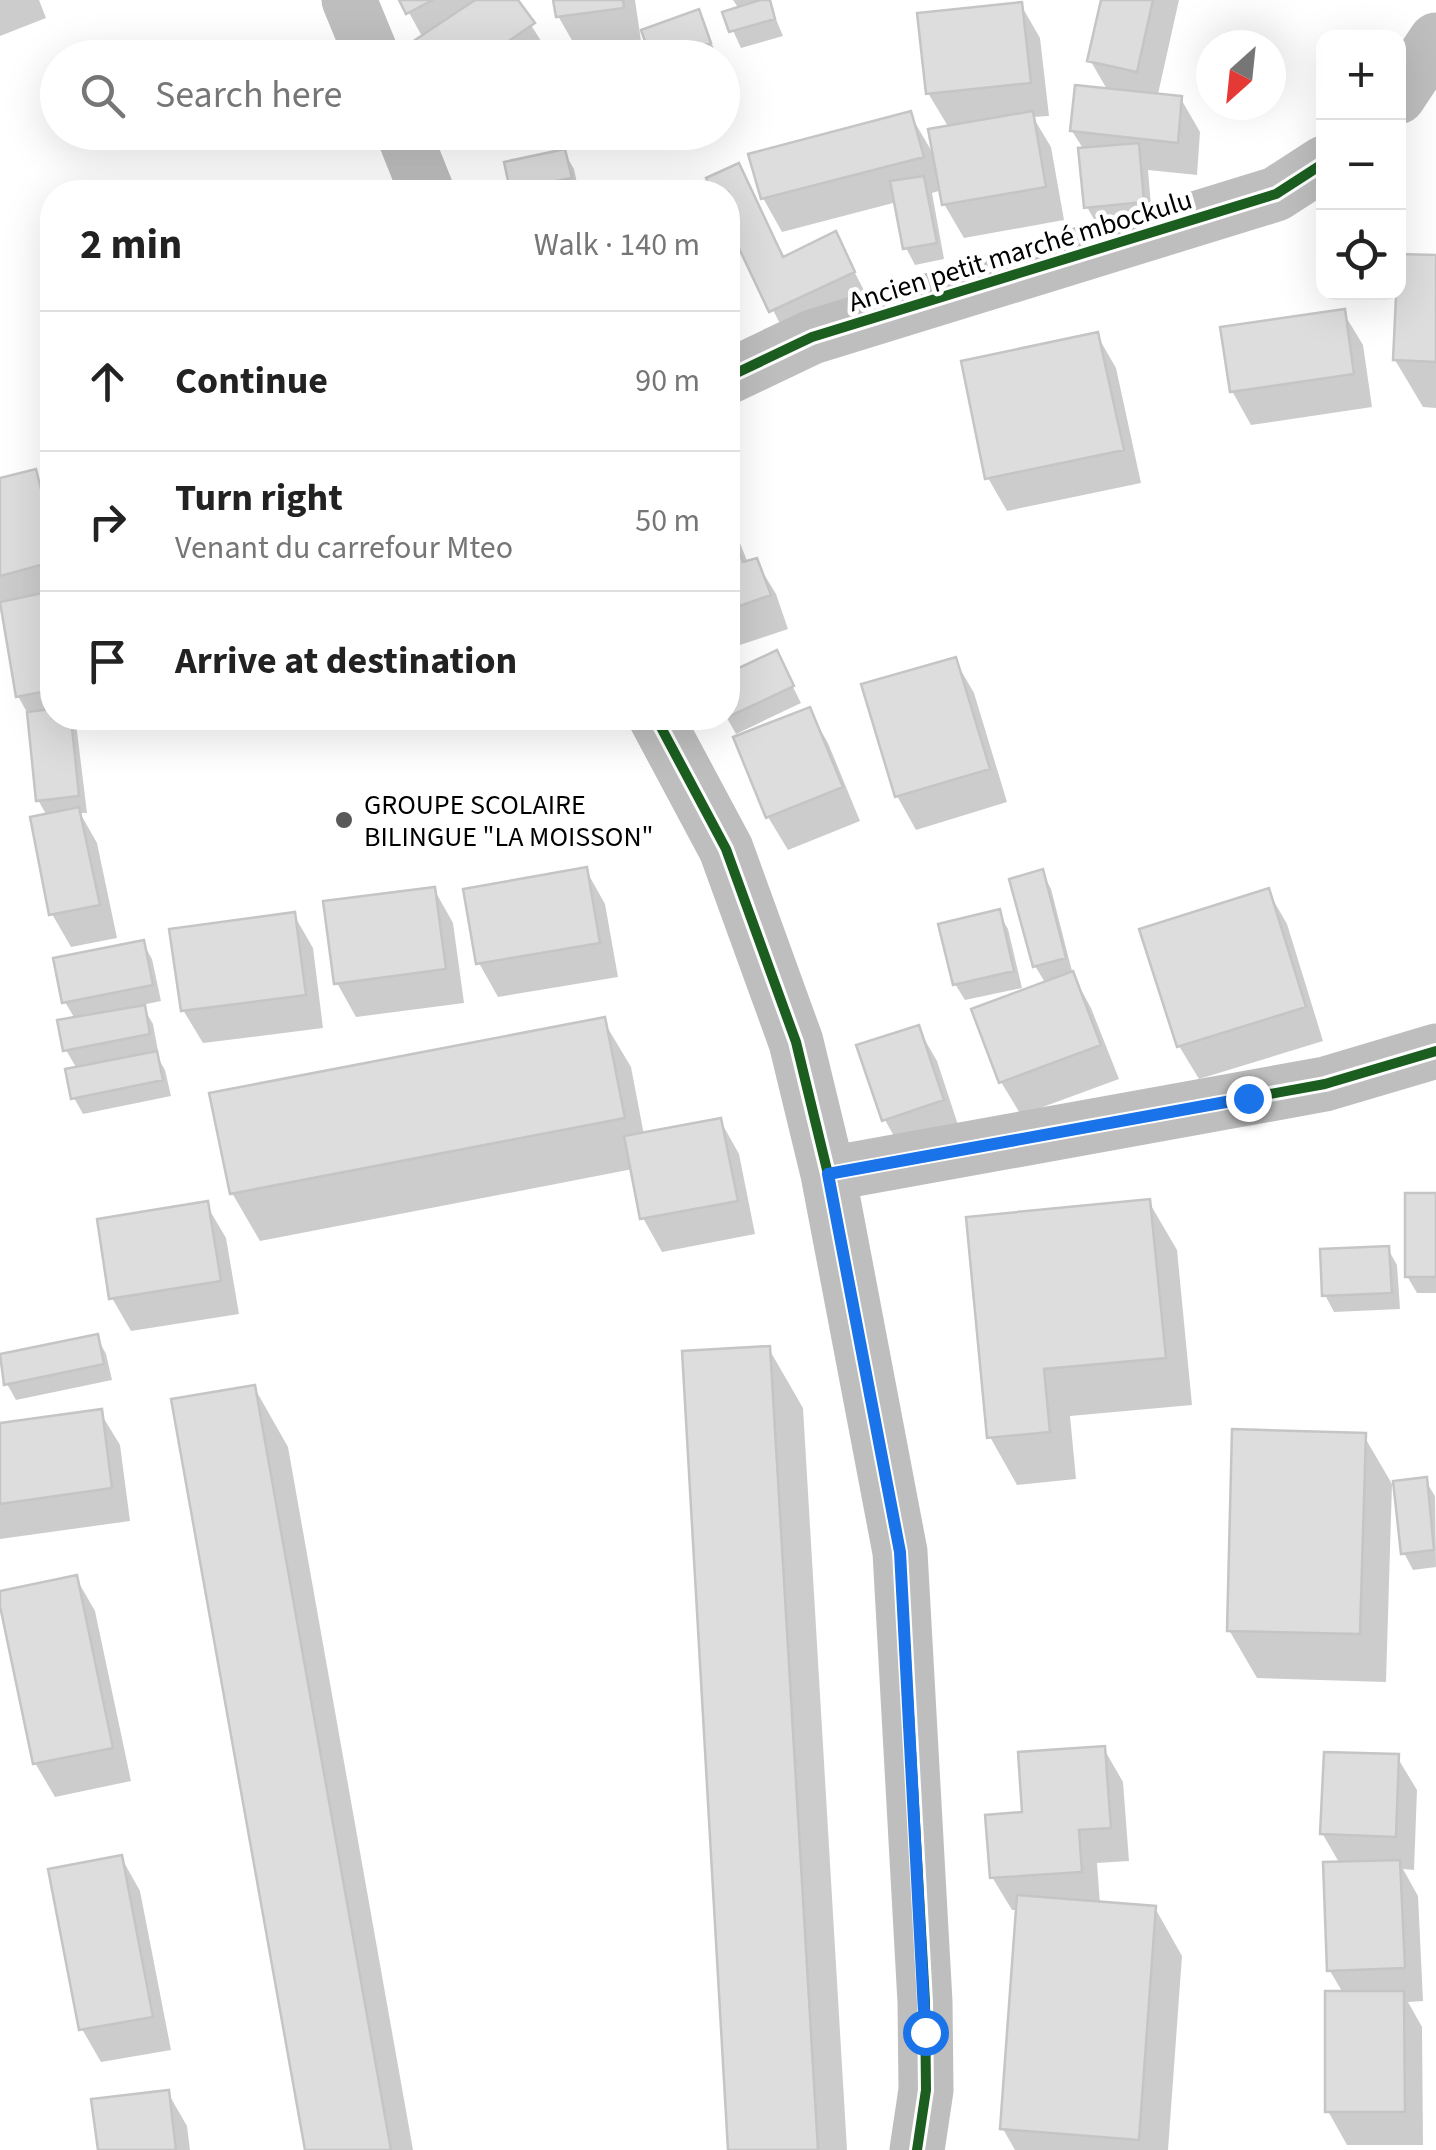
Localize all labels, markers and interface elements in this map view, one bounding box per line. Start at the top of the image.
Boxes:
north arrow [1196,30,1286,120]
map controls [1316,30,1406,300]
button: + [1316,30,1406,120]
search box [40,40,740,150]
icon: search [75,68,130,123]
text: Search here [155,68,342,122]
button: − [1316,120,1406,210]
street label: Ancien petit marché mbockulu [843,180,1197,322]
button: locate [1316,210,1406,300]
text: 2 min [80,215,182,275]
text: Walk · 140 m [534,222,700,268]
icon: ahead [80,354,135,409]
text: Continue [175,354,328,408]
text: 90 m [635,358,700,404]
text: Turn right [175,471,343,525]
icon: right [80,494,135,549]
text: 50 m [635,498,700,544]
text: Venant du carrefour Mteo [175,525,513,571]
icon: arrive [80,634,135,689]
text: Arrive at destination [175,634,517,688]
place label: GROUPE SCOLAIRE BILINGUE "LA MOISSON" [364,785,654,857]
marker: GROUPE SCOLAIRE BILINGUE "LA MOISSON" [333,809,355,831]
route end [1226,1076,1272,1122]
route start [903,2010,949,2056]

